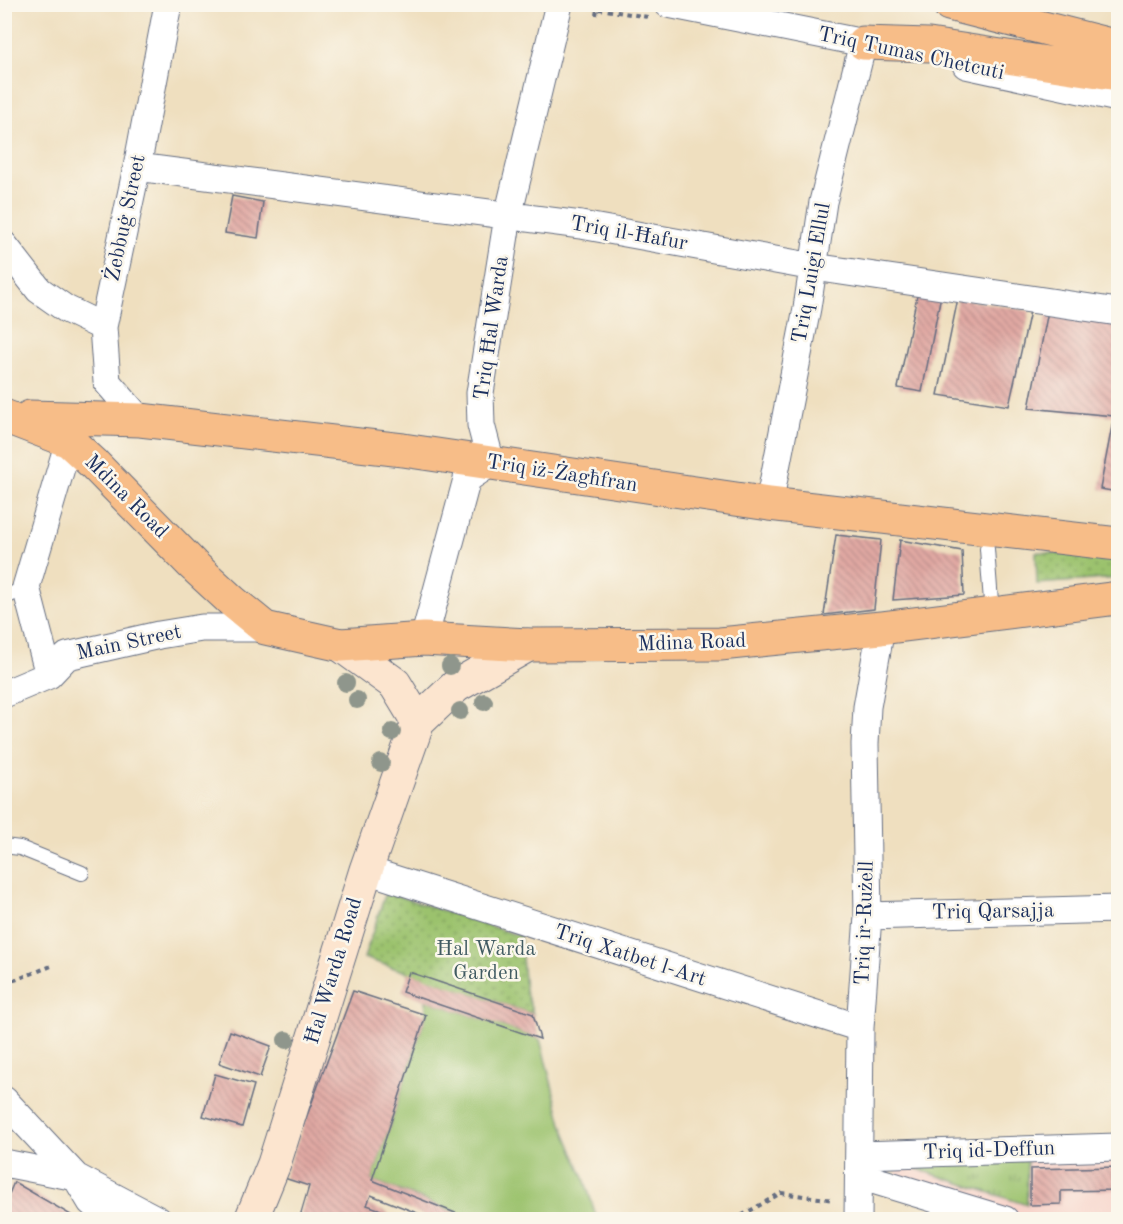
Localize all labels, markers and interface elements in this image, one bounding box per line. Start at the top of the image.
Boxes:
street label: Triq Tumas Chetcuti [816,24,1006,84]
street label: Żebbuġ Street [98,152,150,283]
street label: Triq Luigi Ellul [789,201,835,345]
street label: Triq il-Ħafur [569,213,690,255]
street label: Triq Ħal Warda [471,254,513,402]
street label: Triq iż-Żagħfran [485,448,640,496]
street label: Mdina Road [80,451,172,543]
street label: Main Street [75,622,183,664]
street label: Mdina Road [637,631,747,655]
street label: Triq ir-Rużell [852,860,878,985]
street label: Ħal Warda Road [302,895,366,1047]
street label: Triq Qarsajja [931,900,1055,924]
street label: Triq Xatbet l-Art [551,922,709,990]
park label: Ħal Warda Garden [436,939,536,984]
street label: Triq id-Deffun [922,1138,1056,1164]

